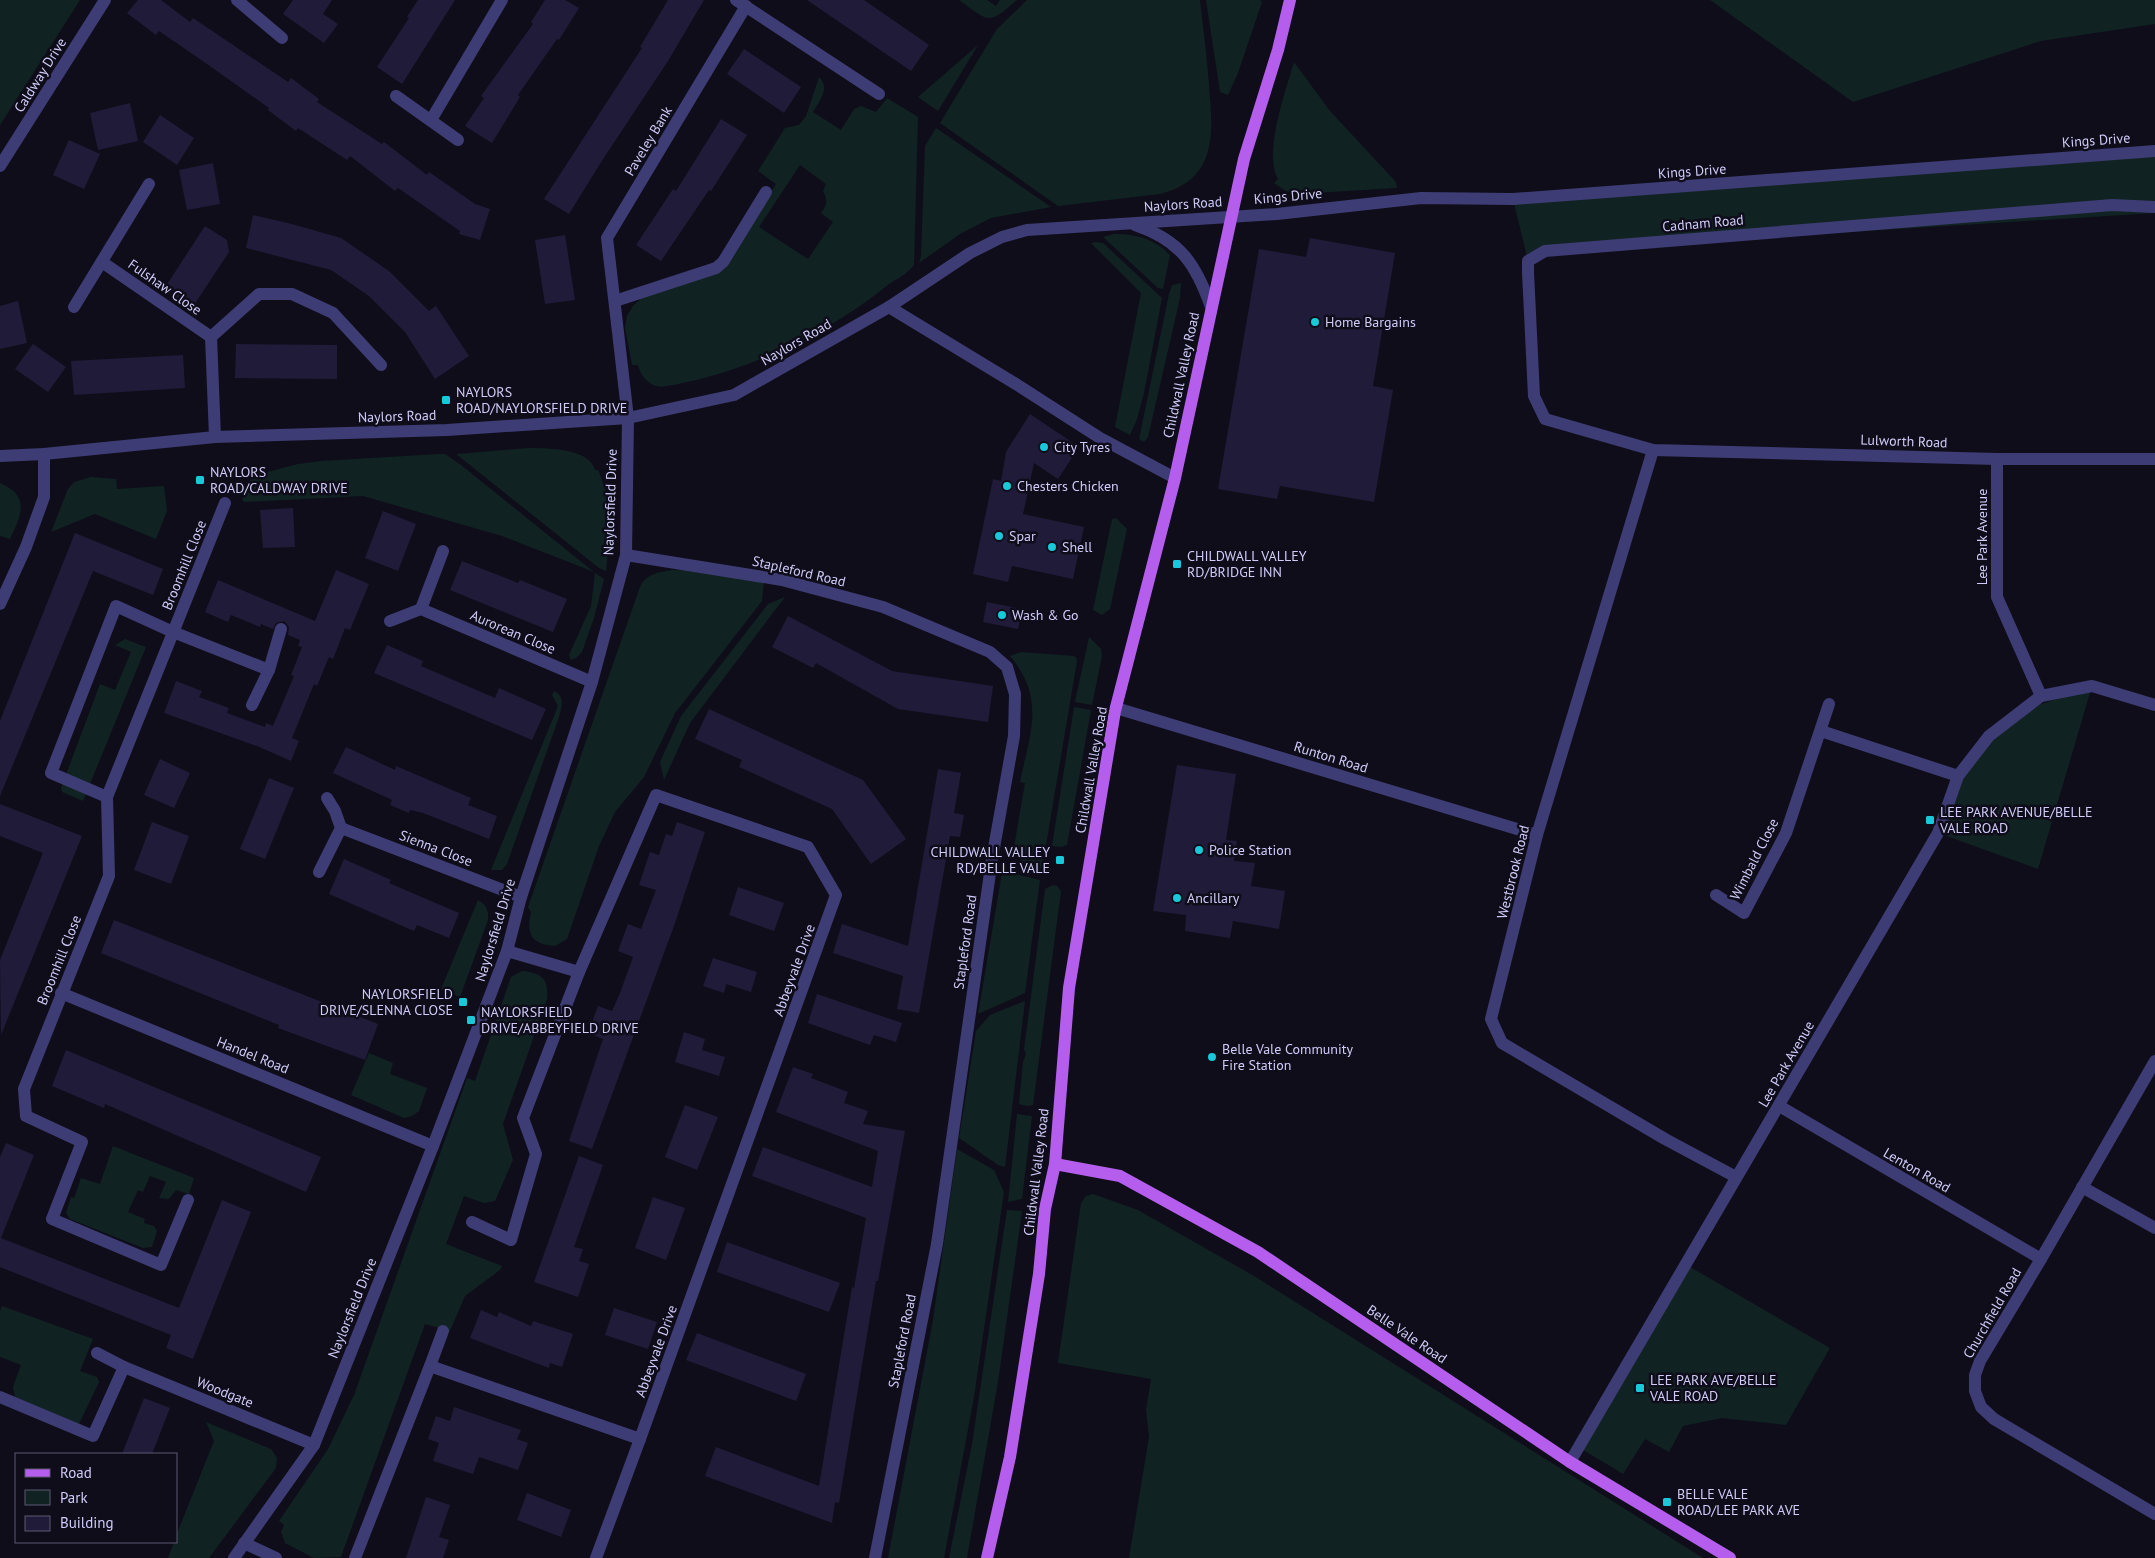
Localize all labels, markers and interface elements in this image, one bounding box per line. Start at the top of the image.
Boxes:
street label: Caldway Drive [10,34,70,116]
street label: Paveley Bank [620,103,676,179]
street label: Kings Drive [2061,129,2131,151]
street label: Kings Drive [1657,160,1727,182]
street label: Kings Drive [1253,184,1323,208]
street label: Naylors Road [1143,192,1223,216]
street label: Cadnam Road [1662,210,1744,236]
street label: Fulshaw Close [125,255,205,319]
street label: Childwall Valley Road [1159,310,1203,440]
place label: Home Bargains [1325,313,1416,331]
street label: Naylors Road [758,315,834,369]
marker: Home Bargains [1309,316,1321,328]
place label: NAYLORS ROAD/NAYLORSFIELD DRIVE [456,383,627,417]
marker: NAYLORS ROAD/NAYLORSFIELD DRIVE [440,394,452,406]
street label: Naylors Road [357,406,437,426]
street label: Lulworth Road [1860,430,1948,452]
place label: City Tyres [1054,438,1110,456]
marker: City Tyres [1038,441,1050,453]
street label: Naylorsfield Drive [599,448,621,556]
place label: NAYLORS ROAD/CALDWAY DRIVE [210,463,348,497]
marker: NAYLORS ROAD/CALDWAY DRIVE [194,474,206,486]
place label: Chesters Chicken [1017,477,1119,495]
marker: Chesters Chicken [1001,480,1013,492]
street label: Lee Park Avenue [1973,489,1991,585]
street label: Broomhill Close [158,517,210,613]
place label: Spar [1009,527,1036,545]
marker: Spar [993,530,1005,542]
place label: Shell [1062,538,1092,556]
marker: Shell [1046,541,1058,553]
place label: CHILDWALL VALLEY RD/BRIDGE INN [1187,547,1307,581]
street label: Stapleford Road [751,552,847,590]
marker: CHILDWALL VALLEY RD/BRIDGE INN [1171,558,1183,570]
street label: Aurorean Close [468,606,558,658]
place label: Wash & Go [1012,606,1078,624]
marker: Wash & Go [996,609,1008,621]
street label: Childwall Valley Road [1071,705,1111,835]
street label: Runton Road [1292,737,1370,777]
place label: LEE PARK AVENUE/BELLE VALE ROAD [1939,803,2093,837]
marker: LEE PARK AVENUE/BELLE VALE ROAD [1924,814,1936,826]
street label: Wimbald Close [1726,815,1782,903]
street label: Westbrook Road [1493,823,1533,921]
street label: Sienna Close [397,826,475,870]
place label: Police Station [1209,841,1291,859]
place label: CHILDWALL VALLEY RD/BELLE VALE [931,843,1050,877]
marker: Police Station [1193,844,1205,856]
marker: CHILDWALL VALLEY RD/BELLE VALE [1054,854,1066,866]
street label: Naylorsfield Drive [471,876,519,984]
place label: Ancillary [1187,889,1240,907]
marker: Ancillary [1171,892,1183,904]
street label: Stapleford Road [949,894,981,990]
street label: Broomhill Close [33,912,85,1008]
street label: Abbeyvale Drive [769,921,819,1019]
place label: NAYLORSFIELD DRIVE/SLENNA CLOSE [320,985,453,1019]
marker: NAYLORSFIELD DRIVE/SLENNA CLOSE [457,996,469,1008]
place label: NAYLORSFIELD DRIVE/ABBEYFIELD DRIVE [481,1003,639,1037]
marker: NAYLORSFIELD DRIVE/ABBEYFIELD DRIVE [465,1014,477,1026]
street label: Lee Park Avenue [1754,1018,1818,1110]
street label: Handel Road [214,1032,292,1078]
place label: Belle Vale Community Fire Station [1222,1040,1353,1074]
marker: Belle Vale Community Fire Station [1206,1051,1218,1063]
street label: Childwall Valley Road [1019,1107,1053,1237]
street label: Lenton Road [1880,1144,1954,1196]
street label: Naylorsfield Drive [324,1255,380,1361]
street label: Churchfield Road [1959,1265,2025,1361]
street label: Stapleford Road [884,1292,920,1390]
street label: Belle Vale Road [1364,1301,1450,1367]
street label: Abbeyvale Drive [631,1302,681,1400]
place label: LEE PARK AVE/BELLE VALE ROAD [1649,1371,1777,1405]
street label: Woodgate [194,1372,256,1412]
marker: LEE PARK AVE/BELLE VALE ROAD [1634,1382,1646,1394]
legend [15,1453,178,1543]
text: Road [60,1463,92,1482]
place label: BELLE VALE ROAD/LEE PARK AVE [1677,1485,1800,1519]
text: Park [60,1488,88,1507]
marker: BELLE VALE ROAD/LEE PARK AVE [1661,1496,1673,1508]
text: Building [60,1513,114,1532]

